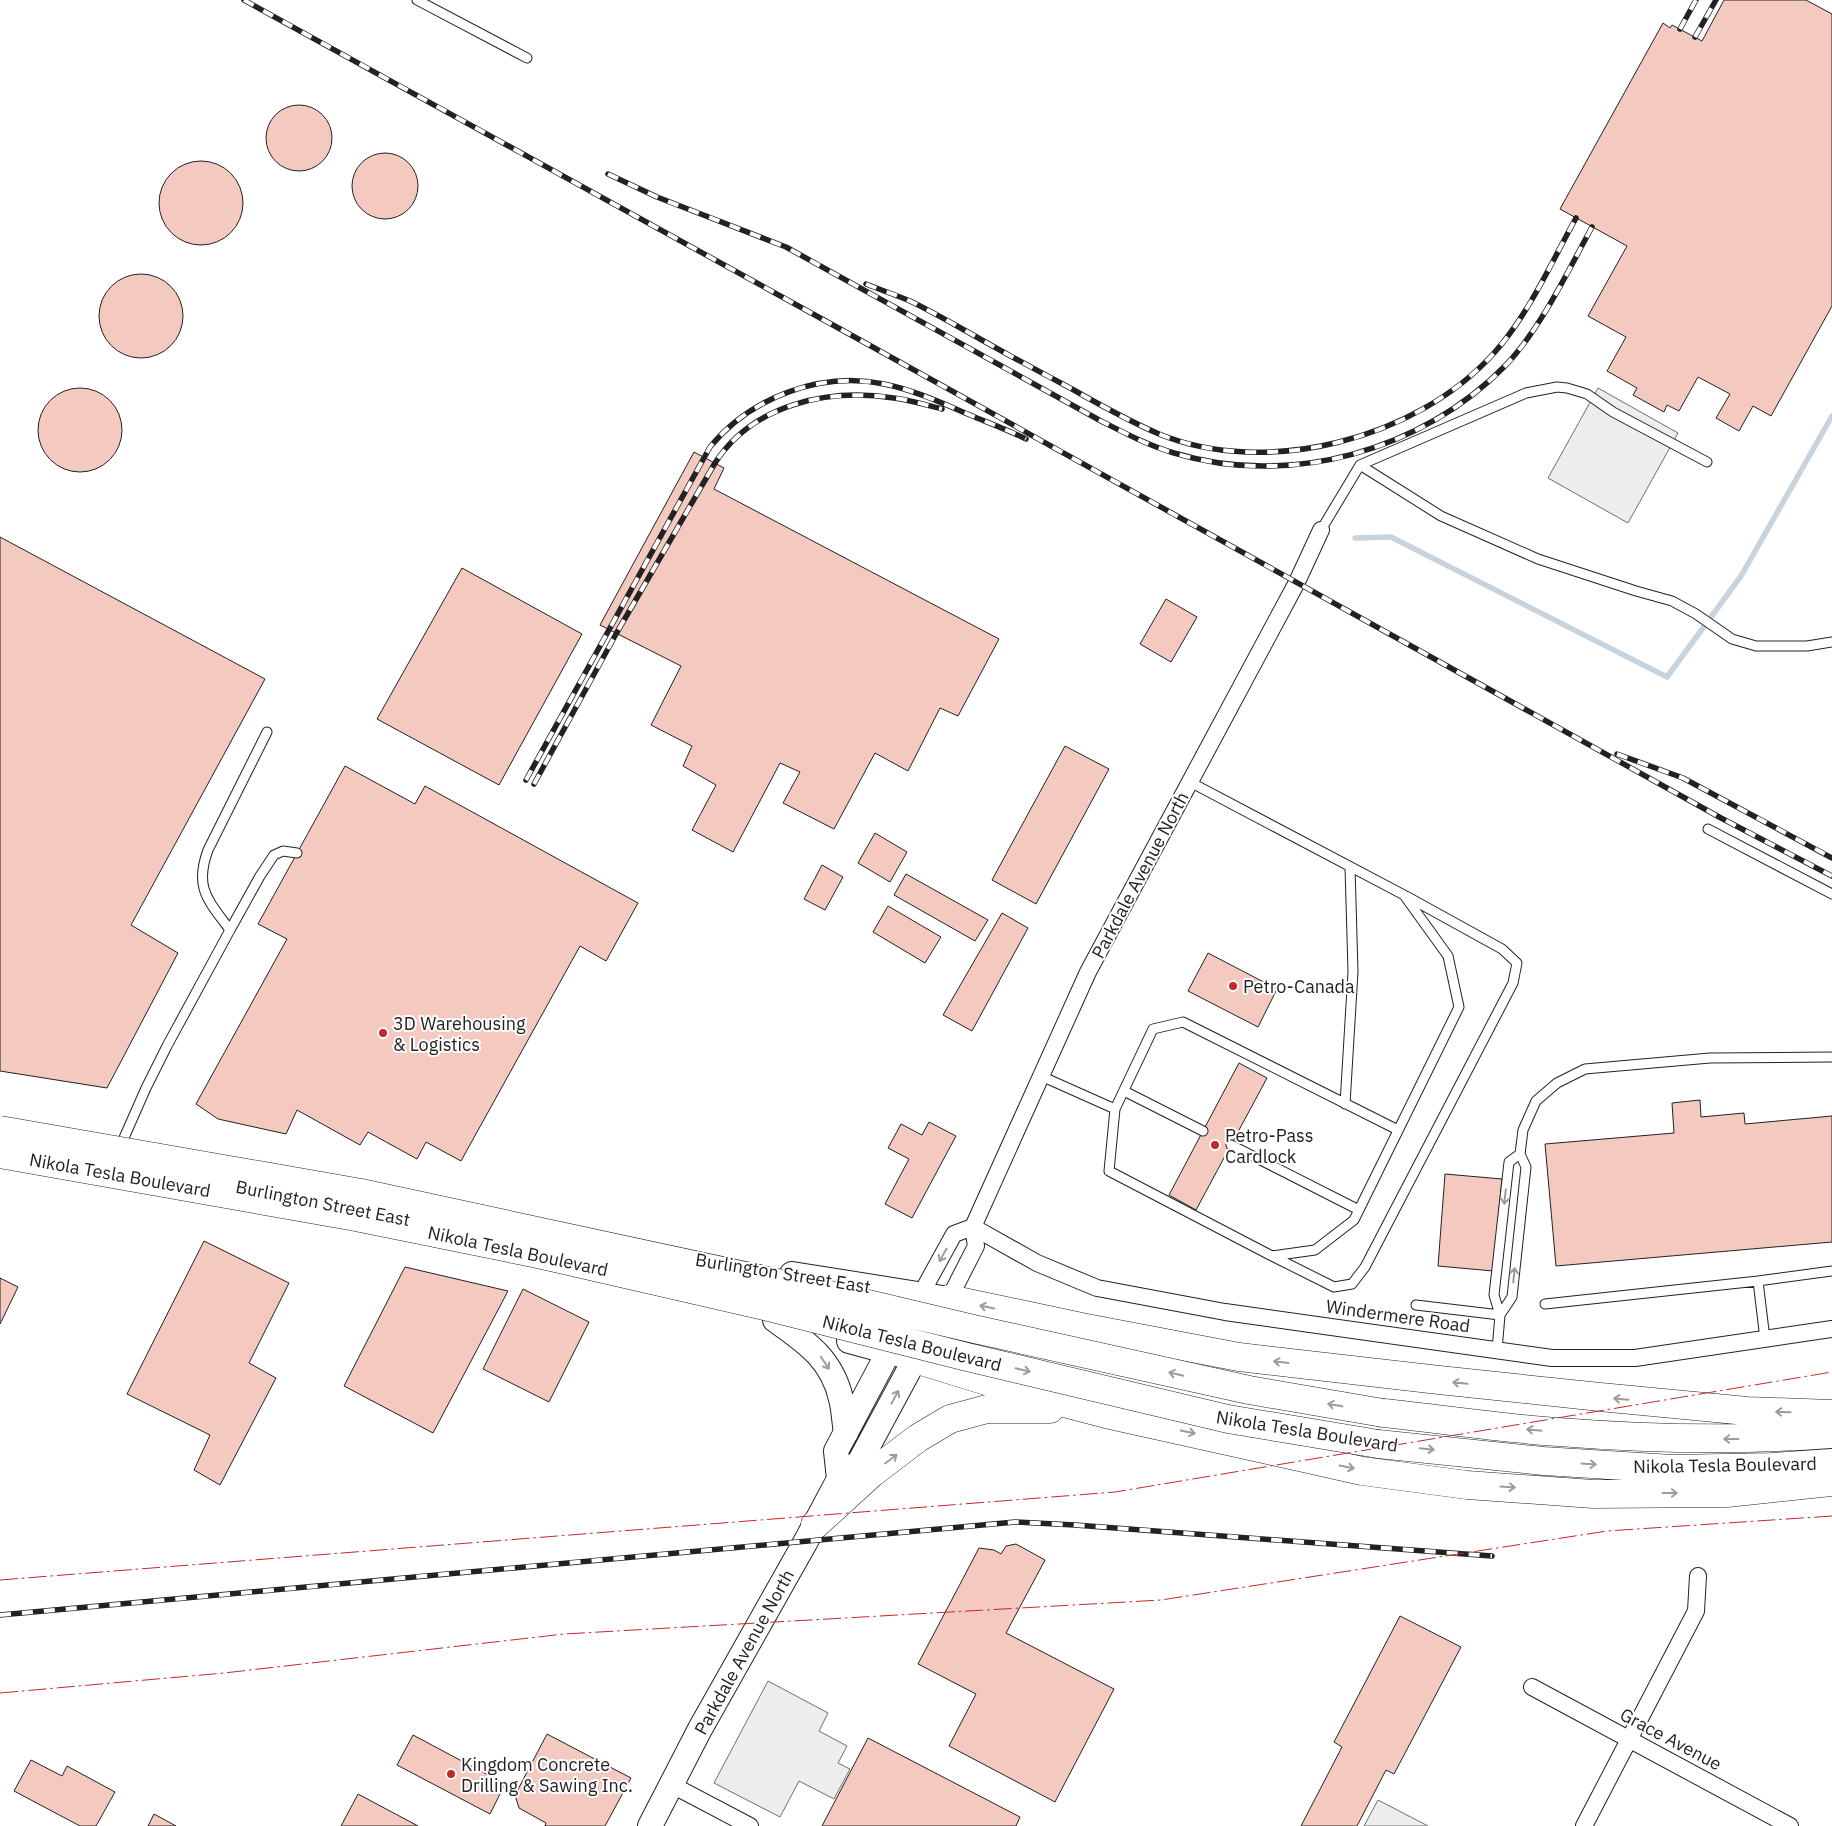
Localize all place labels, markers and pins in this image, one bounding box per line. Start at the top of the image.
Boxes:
place label: Petro-Canada [1243,975,1355,998]
marker: Petro-Canada [1227,980,1239,992]
place label: 3D Warehousing & Logistics [393,1012,526,1056]
marker: 3D Warehousing & Logistics [377,1027,389,1039]
place label: Petro-Pass Cardlock [1225,1124,1313,1168]
marker: Petro-Pass Cardlock [1209,1139,1221,1151]
place label: Kingdom Concrete Drilling & Sawing Inc. [461,1753,633,1797]
marker: Kingdom Concrete Drilling & Sawing Inc. [445,1768,457,1780]

